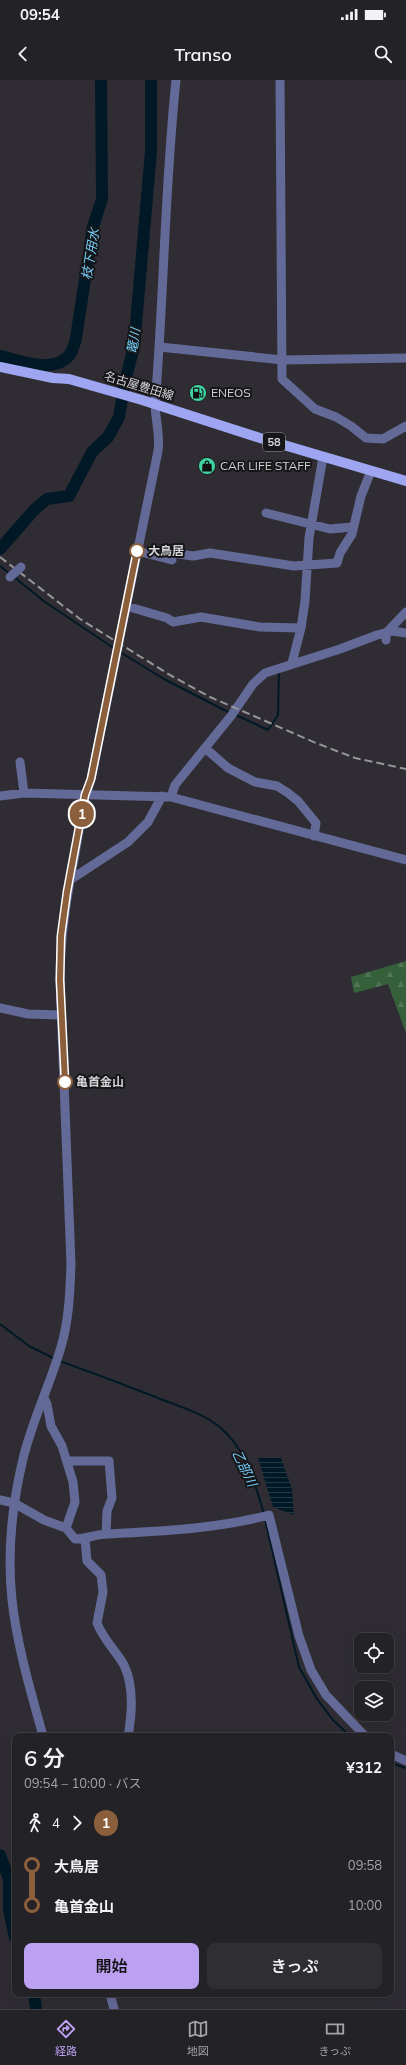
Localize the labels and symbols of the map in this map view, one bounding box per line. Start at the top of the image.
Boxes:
water label: 枝下用水 [78,225,102,281]
water label: 篭川 [123,325,143,355]
street label: 名古屋豊田線 [103,368,176,403]
fuel station icon: ENEOS [188,383,208,403]
place label: ENEOS [211,385,251,400]
road number: 58 [263,433,285,451]
shop icon: CAR LIFE STAFF [197,456,217,476]
place label: CAR LIFE STAFF [220,458,311,473]
marker: 大鳥居 [129,543,145,559]
place label: 大鳥居 [148,543,184,558]
line badge: 1 [69,801,95,827]
marker: 亀首金山 [57,1074,73,1090]
place label: 亀首金山 [76,1074,124,1089]
water label: 乙部川 [229,1447,262,1491]

